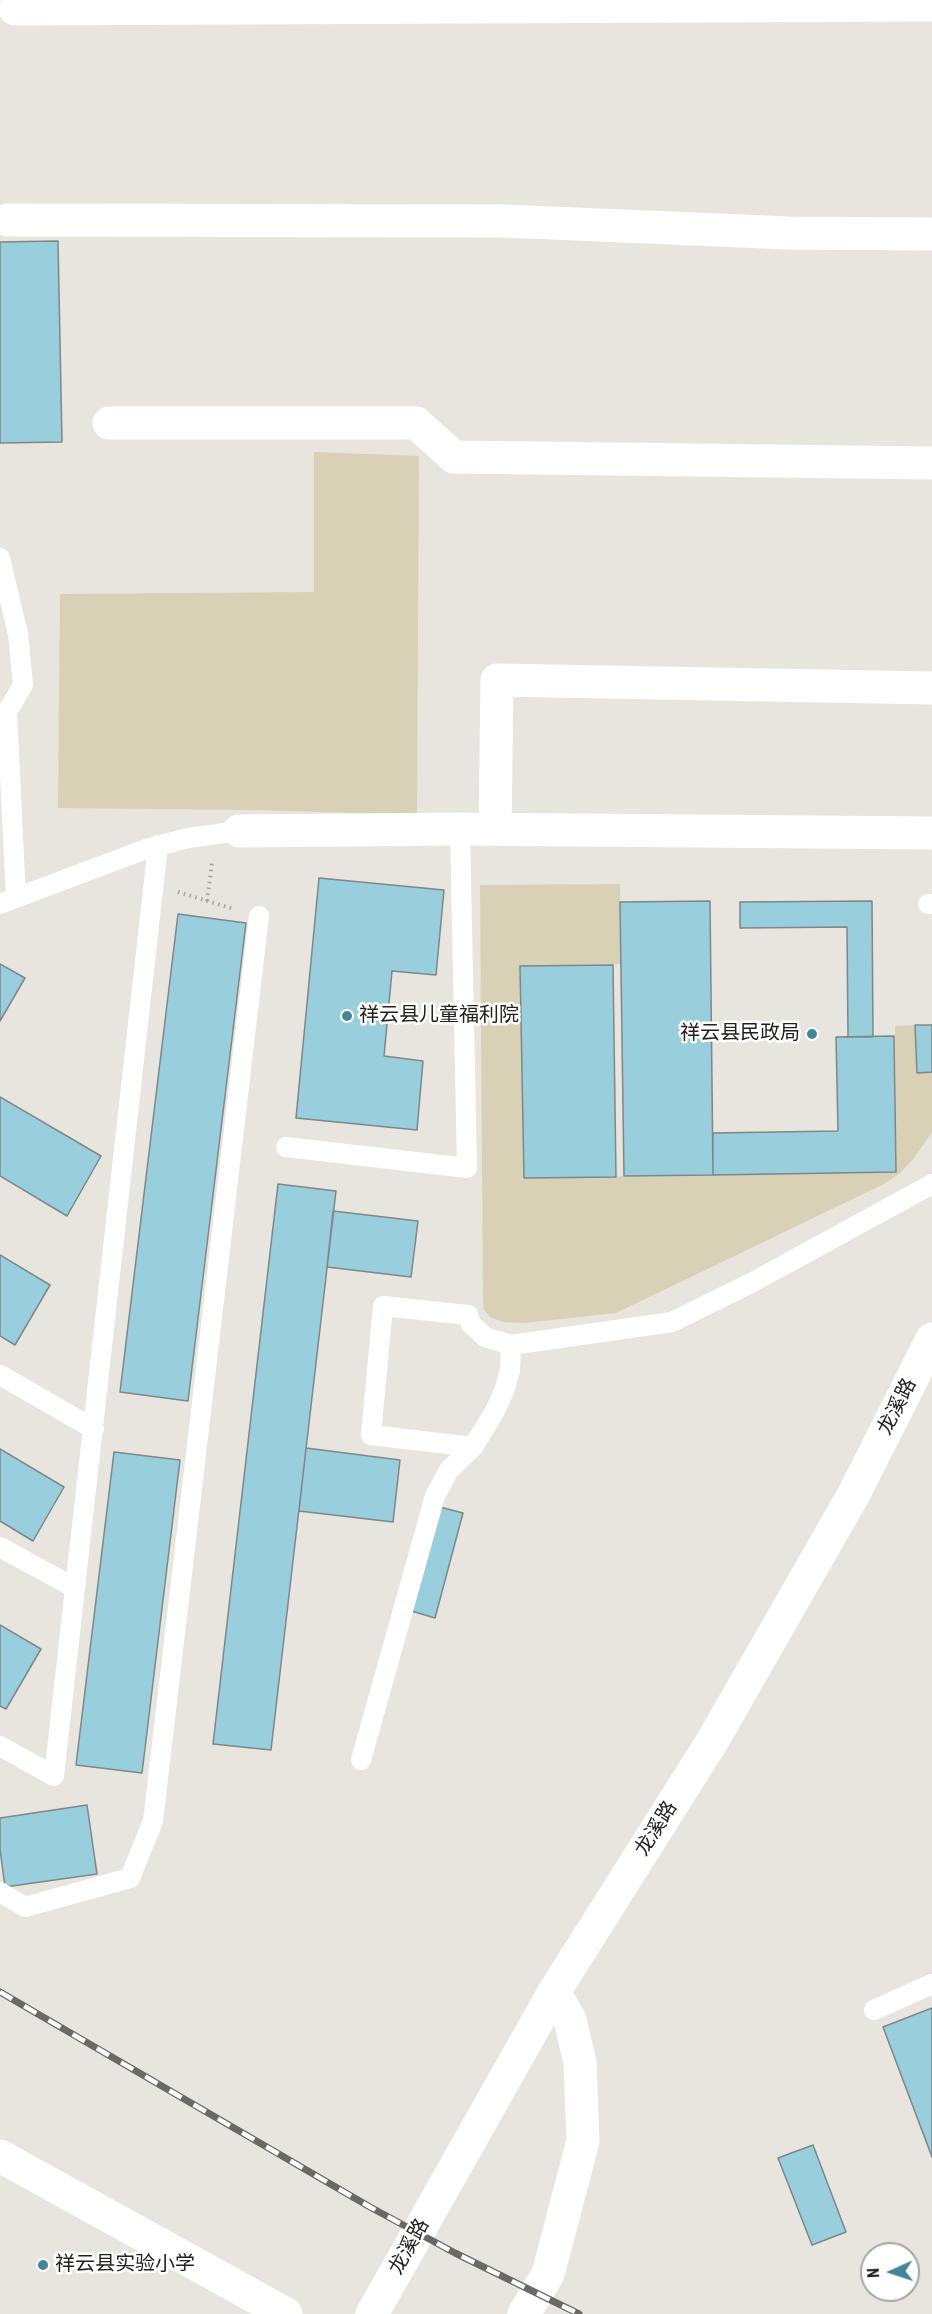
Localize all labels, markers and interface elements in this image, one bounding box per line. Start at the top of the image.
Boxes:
place label: 祥云县儿童福利院 [359,1004,519,1028]
marker: 祥云县儿童福利院 [340,1009,354,1023]
place label: 祥云县民政局 [680,1022,800,1046]
marker: 祥云县民政局 [805,1027,819,1041]
street label: 龙溪路 [874,1375,922,1439]
street label: 龙溪路 [631,1797,683,1861]
street label: 龙溪路 [385,2215,435,2279]
north arrow [860,2242,920,2302]
place label: 祥云县实验小学 [55,2253,195,2277]
marker: 祥云县实验小学 [36,2258,50,2272]
text: N [864,2267,883,2278]

